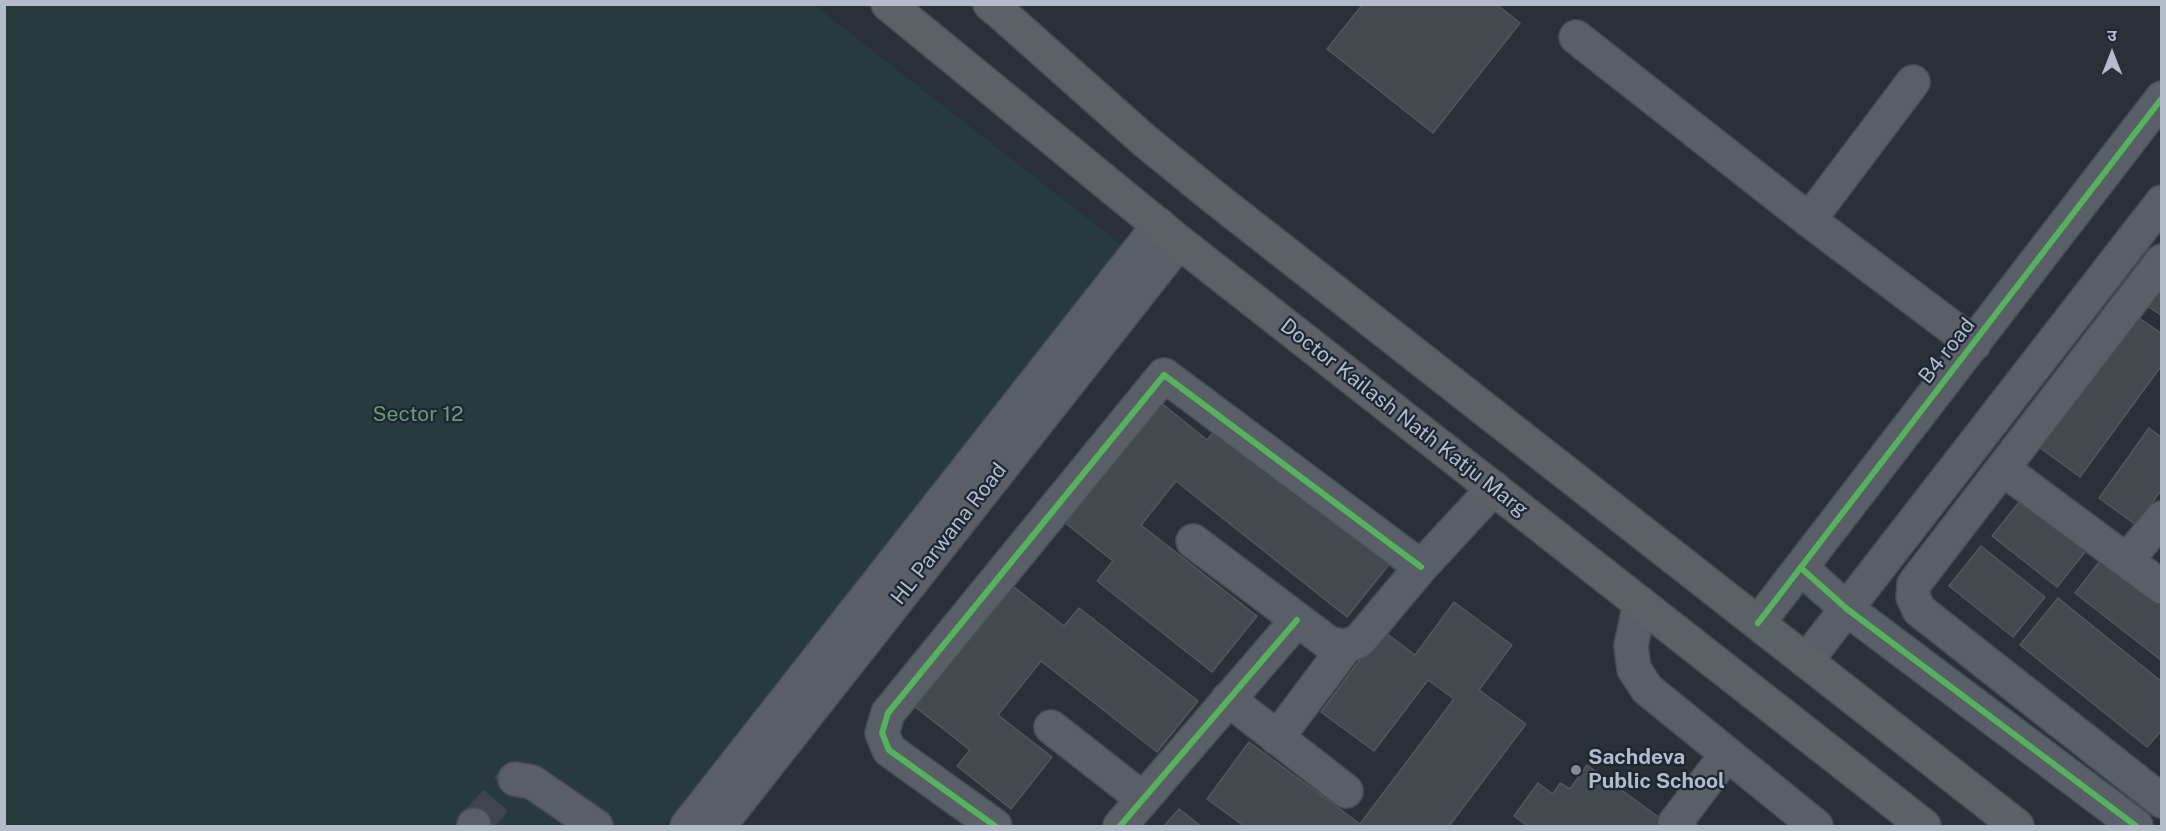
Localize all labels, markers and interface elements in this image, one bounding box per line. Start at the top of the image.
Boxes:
north arrow [2082,24,2142,84]
text: उ [2107,26,2117,45]
street label: B4 road [1914,313,1980,389]
street label: Doctor Kailash Nath Katju Marg [1275,314,1533,522]
park label: Sector 12 [372,402,464,428]
street label: HL Parwana Road [886,458,1012,610]
place label: Sachdeva Public School [1588,745,1725,795]
marker: Sachdeva Public School [1569,763,1583,777]

